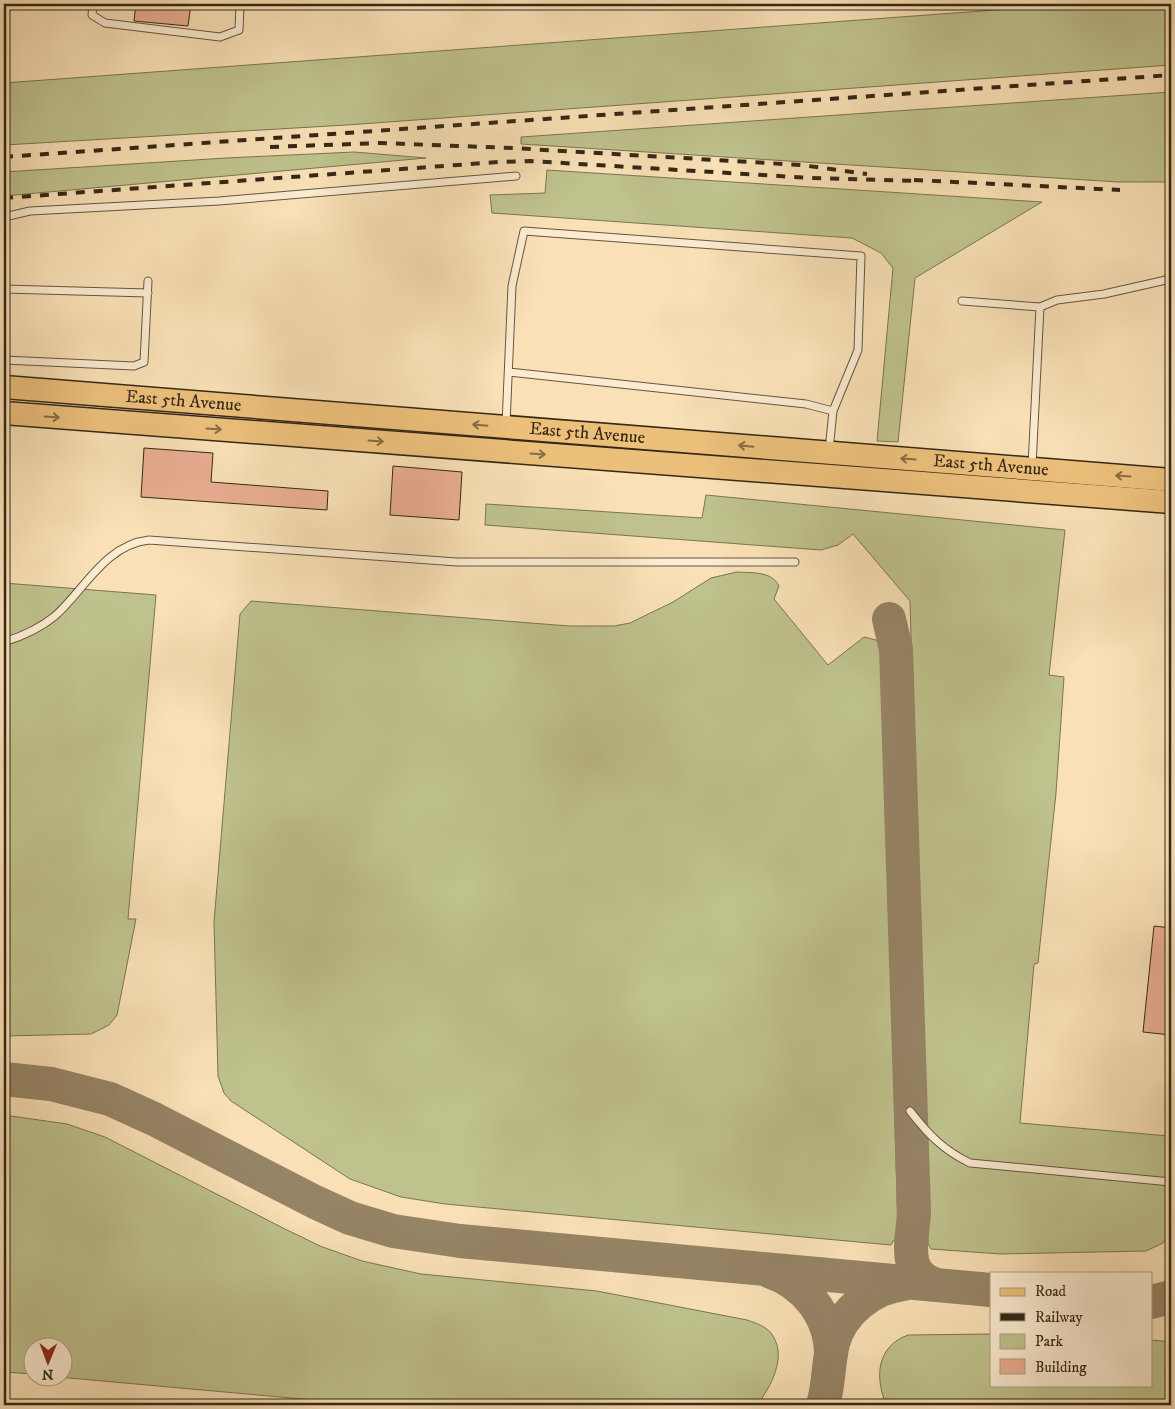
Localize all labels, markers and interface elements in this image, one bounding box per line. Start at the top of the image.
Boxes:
street label: East 5th Avenue [125,386,242,417]
one-way arrow [44,412,60,421]
street label: East 5th Avenue [528,418,646,449]
one-way arrow [472,420,488,430]
one-way arrow [206,424,222,434]
one-way arrow [368,437,384,446]
one-way arrow [739,441,755,451]
one-way arrow [530,449,546,458]
street label: East 5th Avenue [932,450,1050,481]
one-way arrow [901,454,917,463]
one-way arrow [1115,471,1131,480]
legend [990,1272,1152,1386]
text: Road [1035,1282,1067,1301]
text: Railway [1035,1308,1083,1327]
text: Park [1035,1332,1064,1351]
north arrow [22,1336,72,1386]
text: Building [1035,1358,1087,1377]
text: N [41,1365,54,1383]

